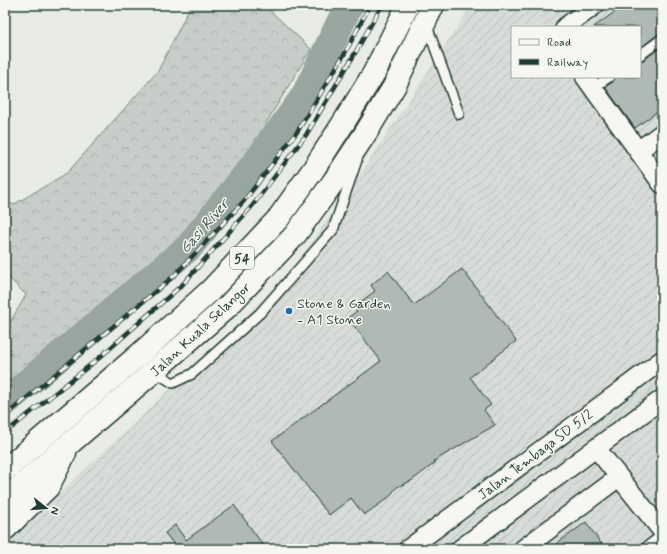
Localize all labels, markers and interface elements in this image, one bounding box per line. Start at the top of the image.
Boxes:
legend [511,26,641,78]
text: Road [547,35,571,51]
text: Railway [547,55,589,71]
water label: Gasi River [176,194,235,258]
road number: 54 [230,247,254,269]
street label: Jalan Kuala Selangor [147,279,255,382]
place label: Stone & Garden - A1 Stone [297,295,390,329]
marker: Stone & Garden - A1 Stone [284,306,294,316]
street label: Jalan Tembaga SD 5/2 [474,406,597,504]
north arrow [26,488,66,528]
text: N [47,505,62,516]

